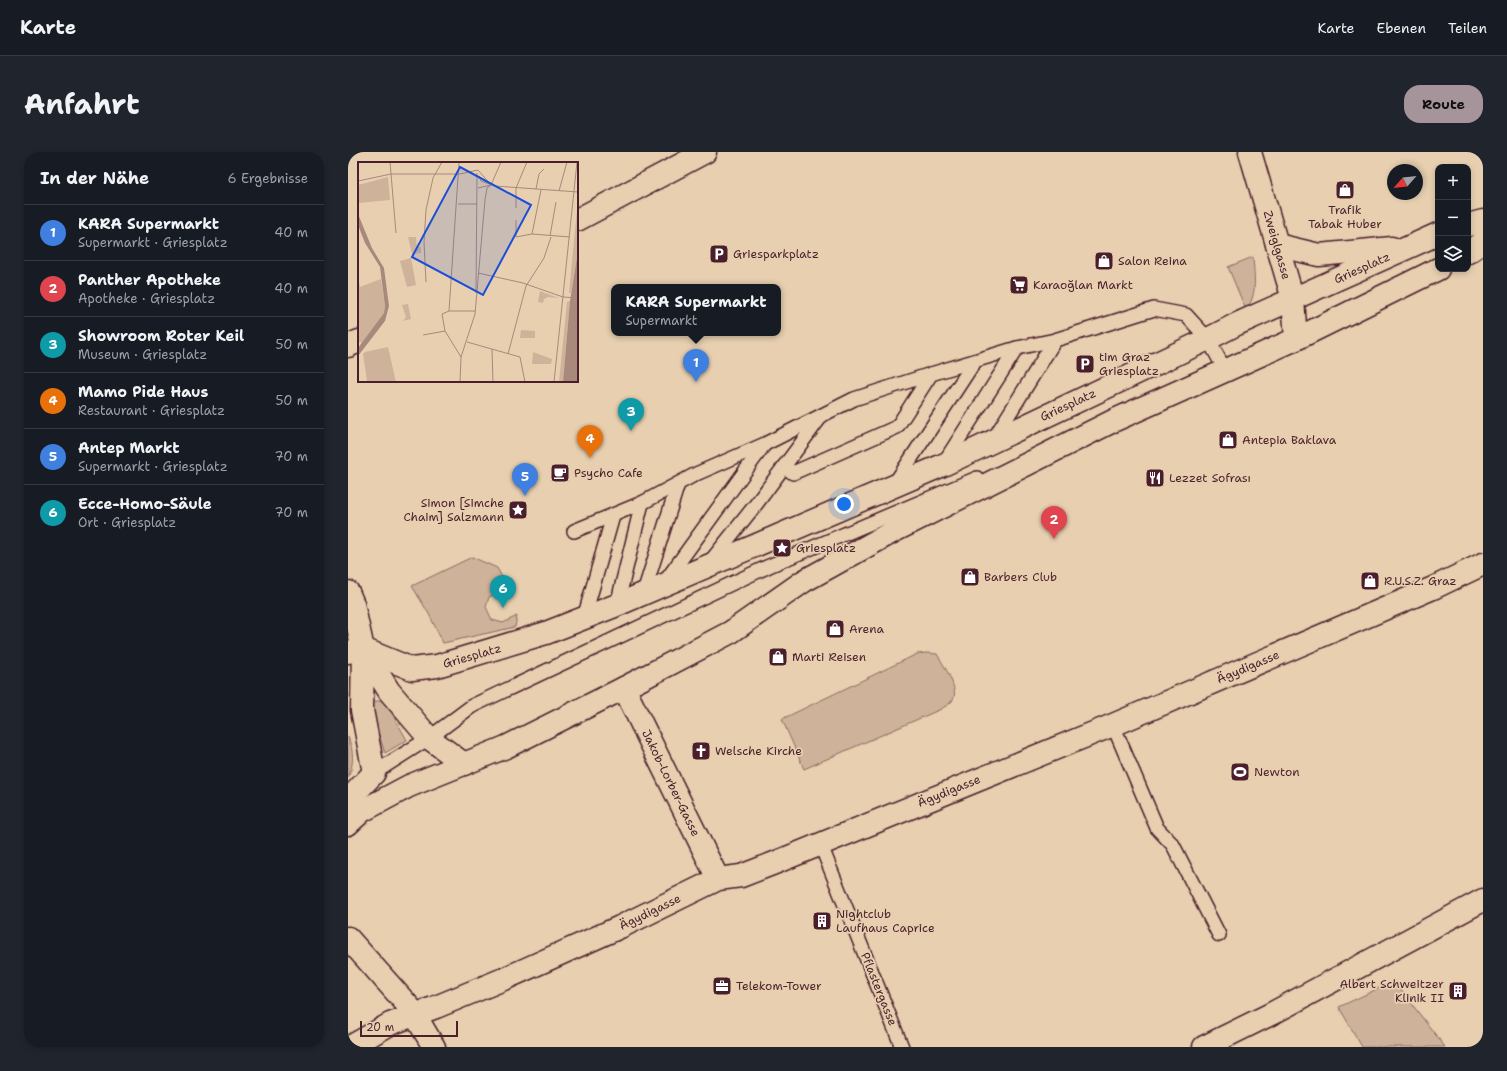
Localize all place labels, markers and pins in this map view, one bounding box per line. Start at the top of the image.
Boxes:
shop icon: Trafik Tabak Huber [1334,179,1356,201]
place label: Trafik Tabak Huber [1308,202,1382,232]
parking icon: Griesparkplatz [708,243,730,265]
place label: Griesparkplatz [733,246,819,262]
shop icon: Salon Reina [1093,250,1115,272]
place label: Salon Reina [1118,253,1187,269]
supermarket icon: Karaoğlan Markt [1008,274,1030,296]
place label: Karaoğlan Markt [1033,277,1133,293]
pin: 1 [683,349,709,382]
place label: tim Graz Griesplatz [1099,349,1159,379]
parking icon: tim Graz Griesplatz [1074,353,1096,375]
pin: 3 [618,398,644,431]
pin: 4 [577,425,603,458]
shop icon: Antepia Baklava [1217,429,1239,451]
place label: Antepia Baklava [1242,432,1337,448]
cafe icon: Psycho Cafe [549,462,571,484]
pin: 5 [512,463,538,496]
place label: Psycho Cafe [574,465,643,481]
restaurant icon: Lezzet Sofrası [1144,467,1166,489]
place label: Lezzet Sofrası [1169,470,1251,486]
place label: Simon [Simche Chaim] Salzmann [403,495,504,525]
place icon: Simon [Simche Chaim] Salzmann [507,499,529,521]
pin: 2 [1041,506,1067,539]
place icon: Griesplatz [771,537,793,559]
place label: Griesplatz [796,540,856,556]
shop icon: Barbers Club [959,566,981,588]
place label: Barbers Club [984,569,1057,585]
shop icon: R.U.S.Z. Graz [1359,570,1381,592]
place label: R.U.S.Z. Graz [1384,573,1457,589]
pin: 6 [490,575,516,608]
shop icon: Arena [824,618,846,640]
place label: Arena [849,621,885,637]
shop icon: Marti Reisen [767,646,789,668]
place label: Marti Reisen [792,649,866,665]
church icon: Welsche Kirche [690,740,712,762]
place label: Welsche Kirche [715,743,802,759]
sports icon: Newton [1229,761,1251,783]
place label: Newton [1254,764,1300,780]
place label: Nightclub Laufhaus Caprice [836,906,935,936]
building icon: Nightclub Laufhaus Caprice [811,910,833,932]
office icon: Telekom-Tower [711,975,733,997]
place label: Albert Schweitzer Klinik II [1339,976,1444,1006]
place label: Telekom-Tower [736,978,822,994]
building icon: Albert Schweitzer Klinik II [1447,980,1469,1002]

